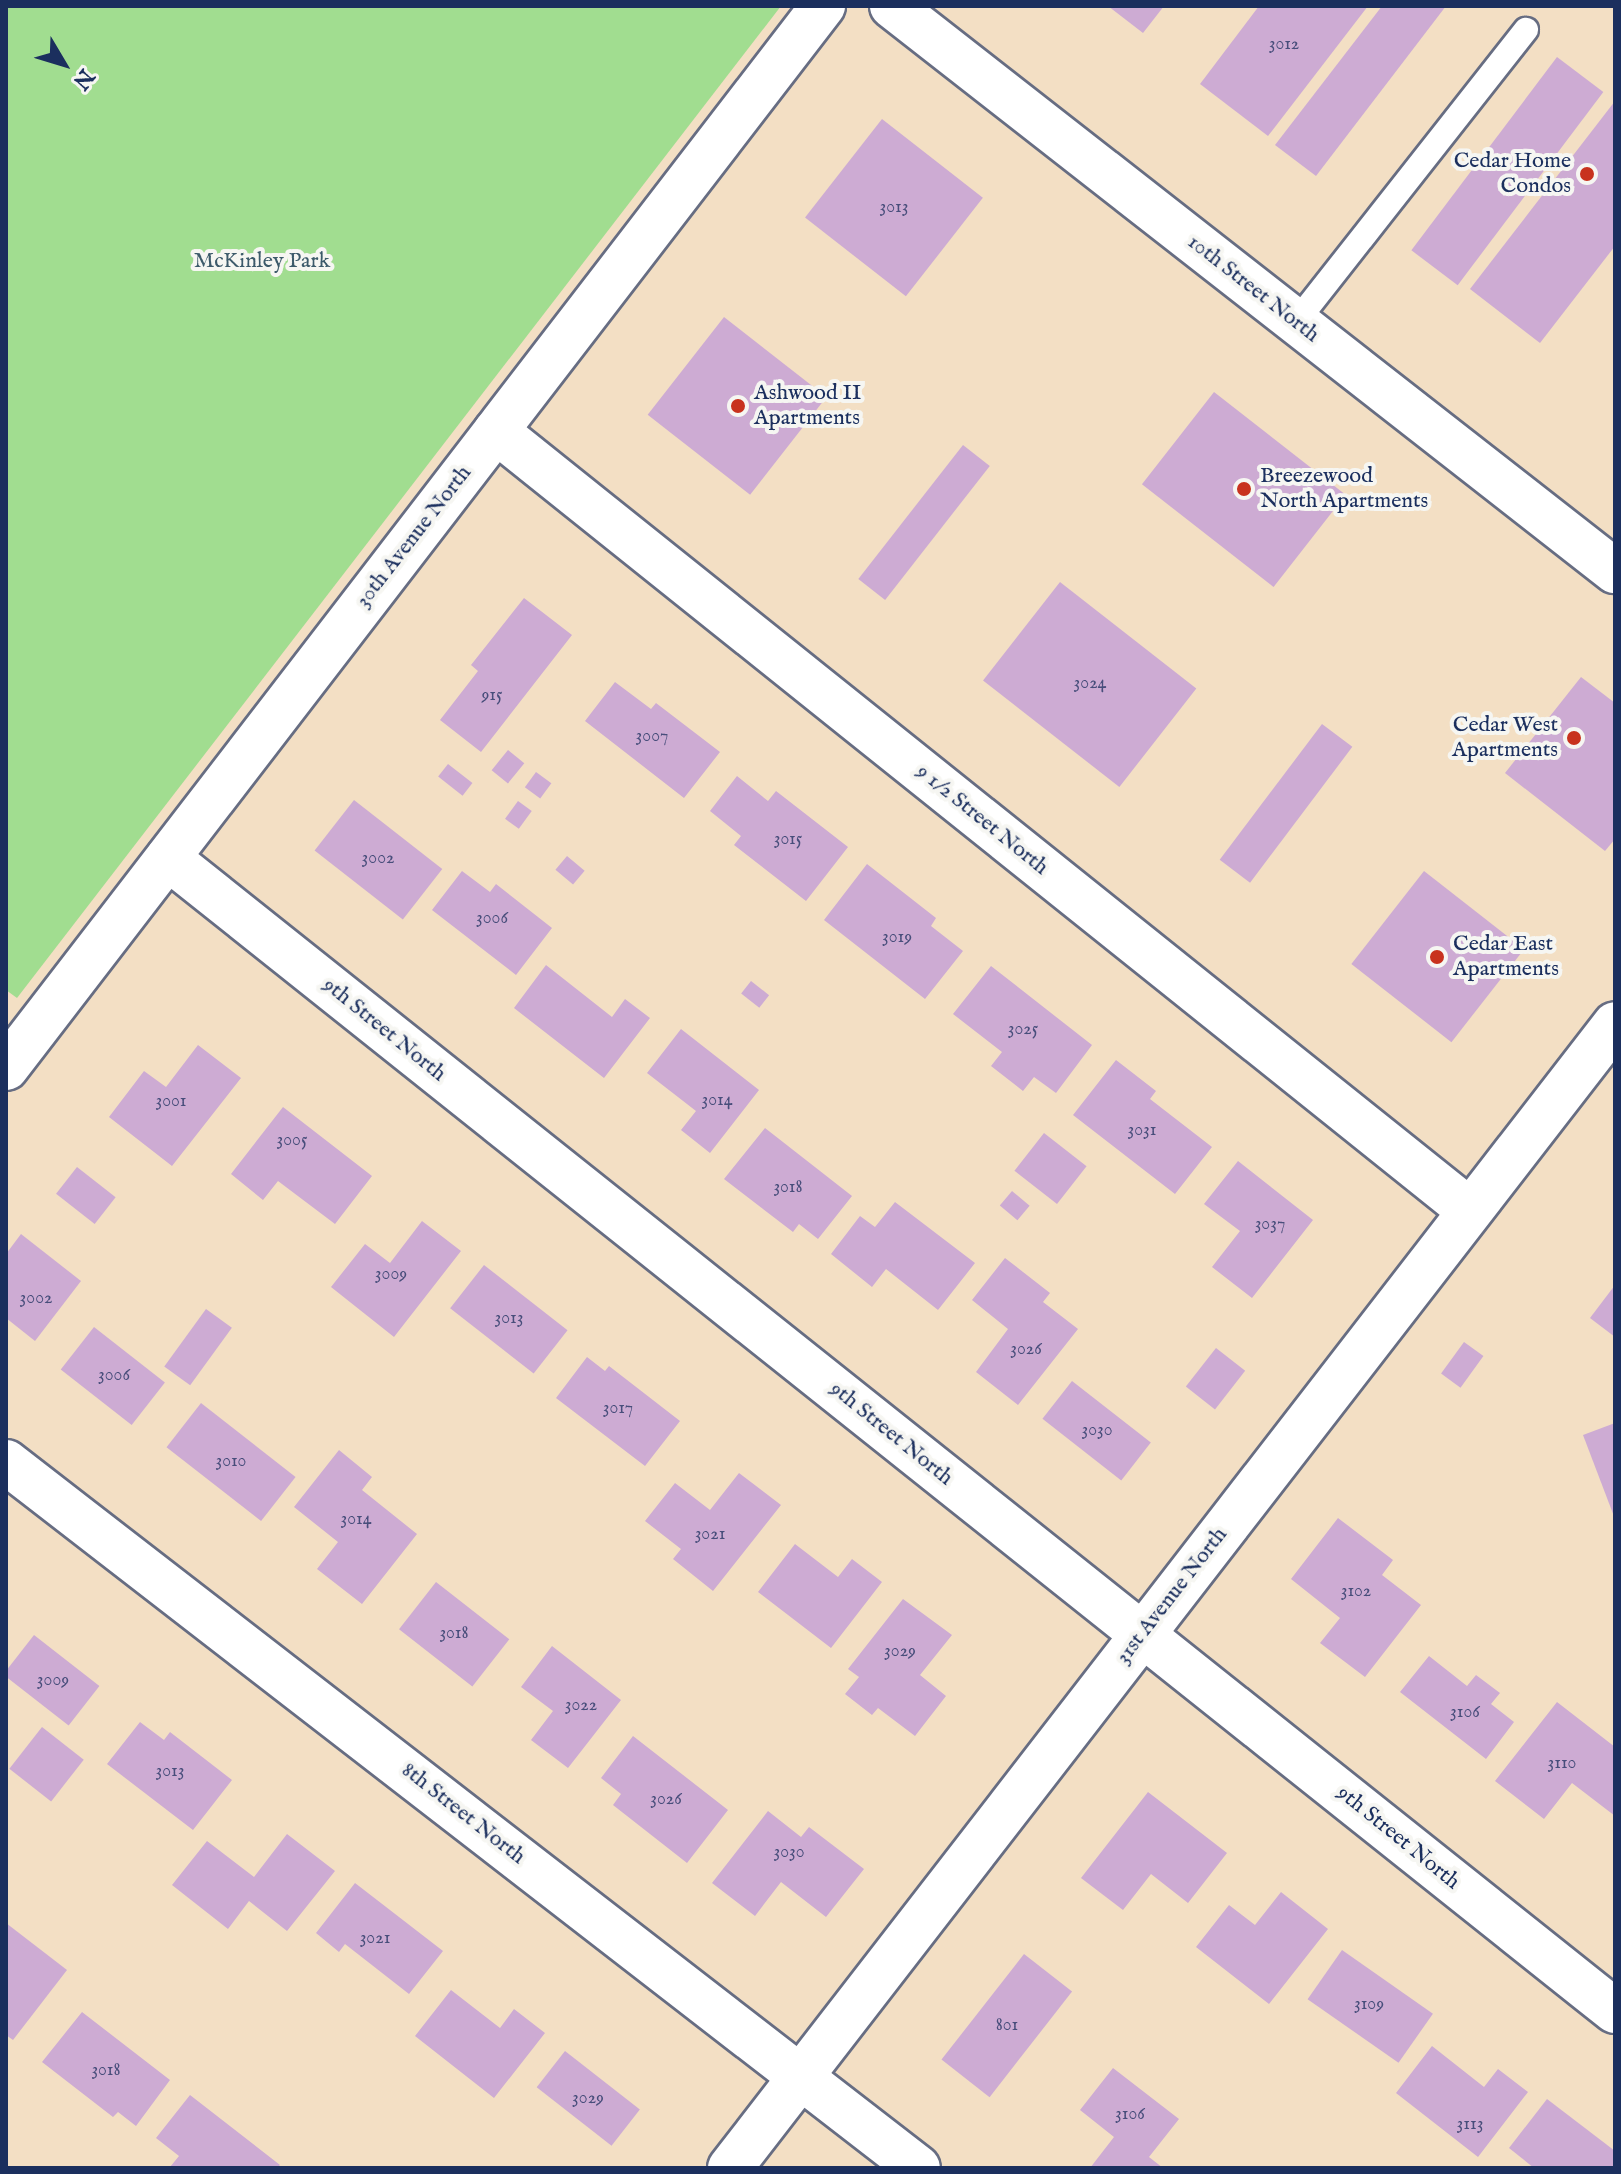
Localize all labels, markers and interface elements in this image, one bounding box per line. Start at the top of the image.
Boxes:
north arrow [24,24,104,104]
house number: 3012 [1269,34,1299,56]
text: N [66,63,100,95]
place label: Cedar Home Condos [1454,148,1571,200]
marker: Cedar Home Condos [1578,165,1596,183]
house number: 3013 [880,197,908,219]
street label: 10th Street North [1182,229,1324,349]
park label: McKinley Park [194,249,330,275]
place label: Ashwood II Apartments [754,380,861,432]
marker: Ashwood II Apartments [729,397,747,415]
street label: 30th Avenue North [350,461,478,613]
place label: Breezewood North Apartments [1260,463,1428,514]
marker: Breezewood North Apartments [1235,480,1253,498]
house number: 3024 [1074,673,1106,695]
house number: 915 [481,685,503,707]
place label: Cedar West Apartments [1452,712,1558,764]
house number: 3007 [636,726,668,748]
marker: Cedar West Apartments [1565,729,1583,747]
street label: 9 1/2 Street North [911,759,1053,881]
house number: 3015 [774,829,802,851]
house number: 3002 [362,848,394,870]
house number: 3006 [476,908,508,930]
house number: 3019 [882,927,912,949]
place label: Cedar East Apartments [1453,931,1559,982]
marker: Cedar East Apartments [1428,948,1446,966]
street label: 9th Street North [317,972,451,1088]
house number: 3025 [1008,1019,1038,1041]
house number: 3014 [702,1090,732,1112]
house number: 3001 [156,1091,186,1113]
house number: 3031 [1128,1120,1156,1142]
house number: 3005 [277,1130,307,1152]
house number: 3018 [773,1177,803,1199]
house number: 3037 [1255,1214,1285,1236]
house number: 3009 [375,1264,407,1286]
house number: 3002 [20,1288,52,1310]
house number: 3013 [495,1308,523,1330]
house number: 3026 [1010,1339,1042,1361]
house number: 3006 [98,1365,130,1387]
street label: 9th Street North [824,1376,958,1492]
house number: 3017 [603,1398,633,1420]
house number: 3030 [1081,1420,1113,1442]
house number: 3010 [216,1451,246,1473]
house number: 3014 [341,1509,371,1531]
street label: 31st Avenue North [1110,1522,1234,1670]
house number: 3021 [695,1524,725,1546]
house number: 3102 [1341,1581,1371,1603]
house number: 3018 [439,1623,469,1645]
house number: 3029 [884,1641,916,1663]
house number: 3009 [37,1670,69,1692]
house number: 3022 [565,1695,597,1717]
house number: 3106 [1450,1702,1480,1724]
house number: 3110 [1548,1753,1576,1775]
street label: 8th Street North [396,1758,530,1870]
house number: 3013 [156,1761,184,1783]
street label: 9th Street North [1331,1780,1465,1896]
house number: 3026 [650,1789,682,1811]
house number: 3030 [773,1842,805,1864]
house number: 3021 [360,1928,390,1950]
house number: 3109 [1354,1994,1384,2016]
house number: 801 [996,2015,1018,2037]
house number: 3018 [91,2060,121,2082]
house number: 3029 [572,2088,604,2110]
house number: 3106 [1115,2104,1145,2126]
house number: 3113 [1457,2114,1483,2136]

